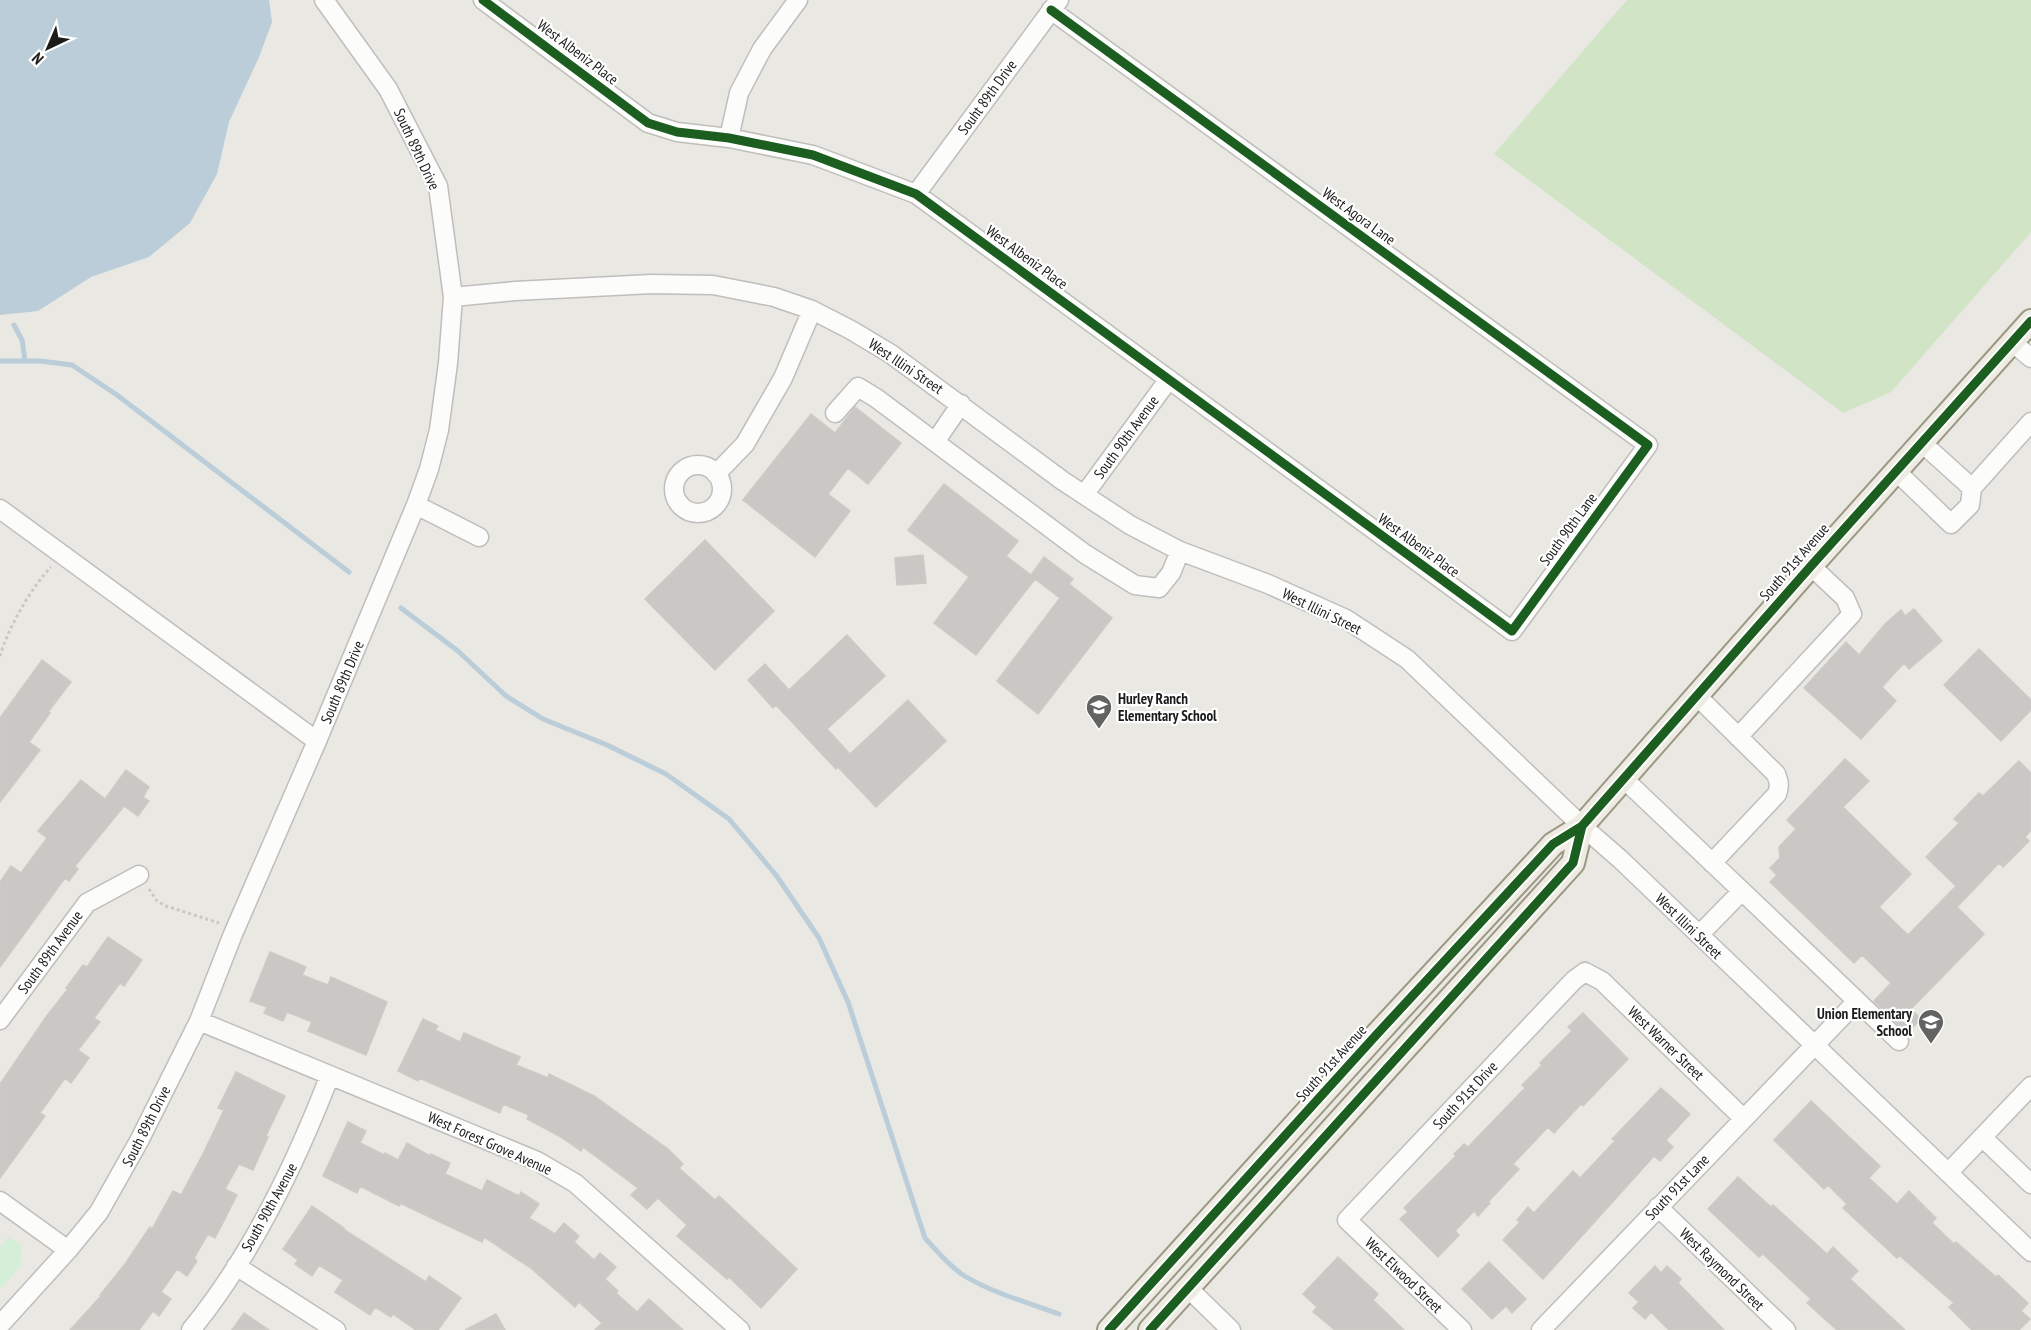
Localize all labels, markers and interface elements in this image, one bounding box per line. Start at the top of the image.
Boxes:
street label: West Albeniz Place [534,15,622,89]
north arrow [18,18,78,78]
text: N [28,49,48,69]
street label: Souht 89th Drive [953,56,1021,138]
street label: South 89th Drive [390,105,444,193]
street label: West Agora Lane [1319,183,1399,249]
street label: West Albeniz Place [982,221,1072,293]
street label: West Illini Street [865,334,947,398]
street label: South 90th Avenue [1089,392,1163,482]
street label: South 90th Lane [1535,489,1601,569]
street label: West Albeniz Place [1374,509,1464,581]
street label: South 91st Avenue [1755,519,1833,605]
street label: West Illini Street [1279,584,1365,638]
street label: South 89th Drive [316,638,368,726]
place label: Hurley Ranch Elementary School [1118,689,1217,725]
school or university icon: Hurley Ranch Elementary School [1084,692,1114,730]
street label: West Illini Street [1651,889,1727,963]
street label: South 89th Avenue [13,907,87,997]
street label: West Warner Street [1624,1002,1708,1084]
place label: Union Elementary School [1817,1004,1913,1040]
school or university icon: Union Elementary School [1916,1007,1946,1045]
street label: South 91st Avenue [1292,1021,1370,1105]
street label: South 91st Drive [1429,1057,1501,1133]
street label: South 89th Drive [118,1082,174,1170]
street label: West Forest Grove Avenue [425,1107,555,1179]
street label: South 91st Lane [1641,1150,1713,1224]
street label: South 90th Avenue [237,1159,301,1255]
street label: West Raymond Street [1676,1224,1768,1314]
street label: West Elwood Street [1361,1233,1447,1317]

